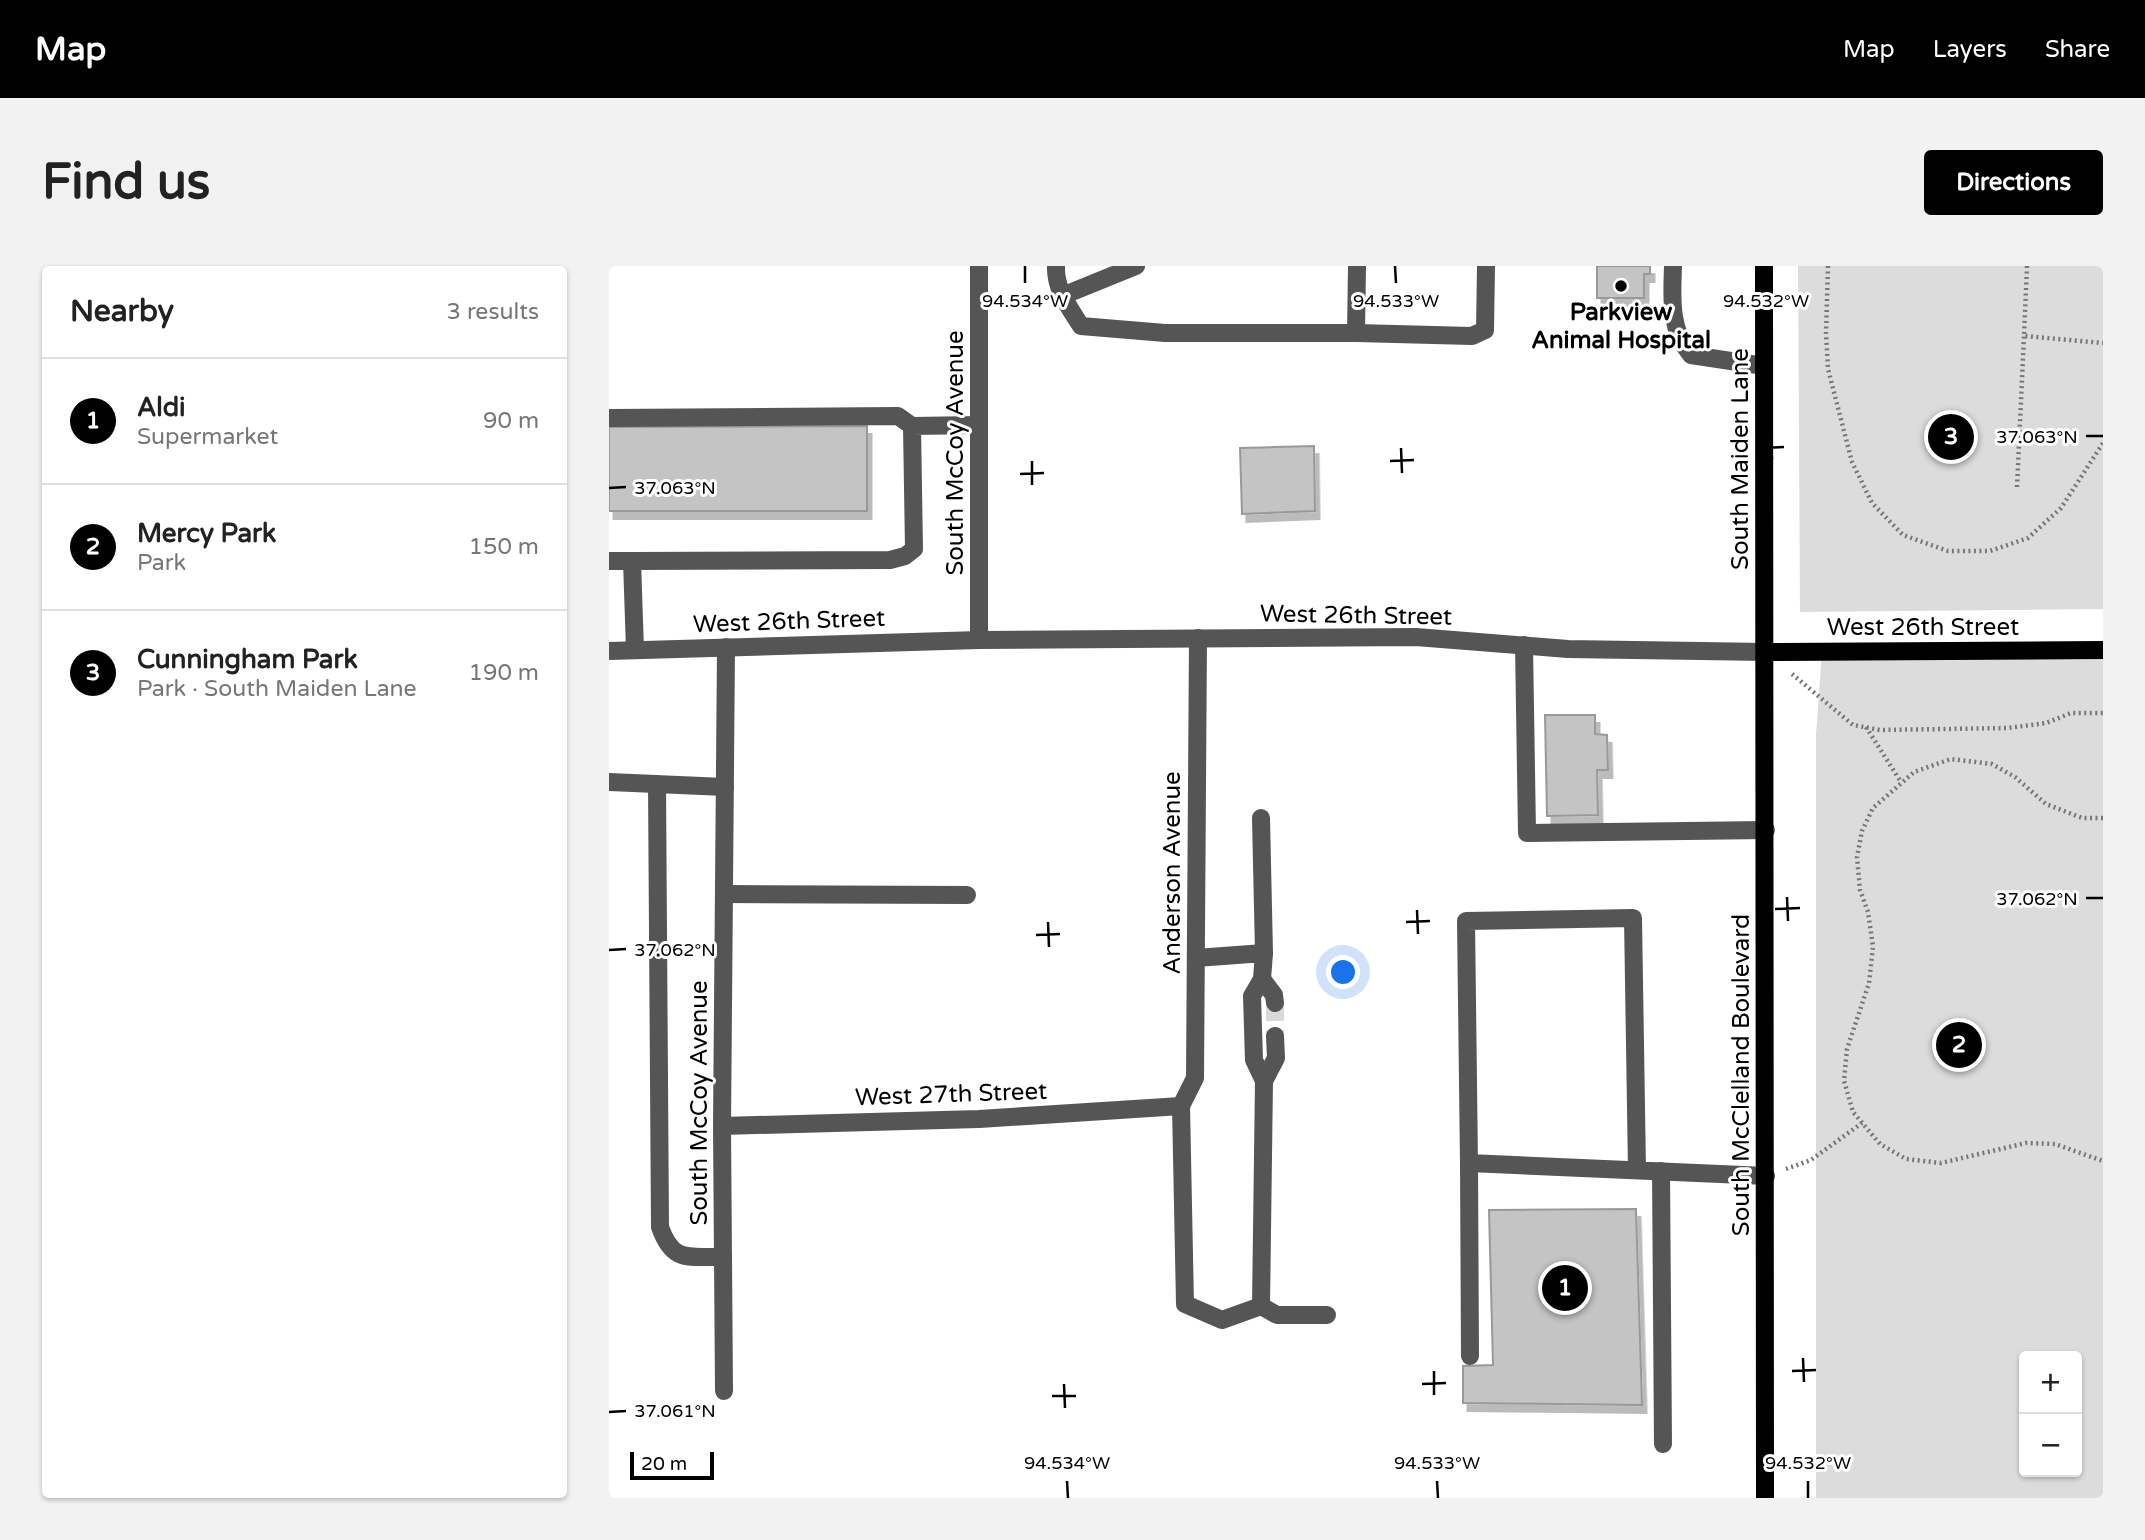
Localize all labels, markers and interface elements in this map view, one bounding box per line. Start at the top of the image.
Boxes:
text: Map [35,30,106,69]
text: Map [1843,35,1895,64]
text: Layers [1933,35,2007,64]
text: Share [2045,35,2110,64]
button: Directions [1924,150,2103,215]
text: Find us [42,153,210,212]
marker: Parkview Animal Hospital [1613,278,1629,294]
text: 94.534°W [982,290,1068,312]
text: 94.533°W [1353,290,1439,312]
text: 94.532°W [1723,290,1809,312]
text: Nearby [70,293,174,330]
text: 3 results [446,298,539,326]
place label: Parkview Animal Hospital [1531,298,1711,355]
street label: South McCoy Avenue [941,330,970,576]
street label: South Maiden Lane [1726,348,1755,570]
text: Aldi [137,392,186,423]
text: 1 [86,407,100,435]
text: 90 m [483,407,539,435]
pin: 3 [1928,411,1974,463]
text: Supermarket [137,423,278,451]
text: 37.063°N [1996,426,2078,448]
text: 37.063°N [634,477,716,499]
text: Mercy Park [137,518,276,549]
text: 2 [86,533,100,561]
text: 150 m [469,533,539,561]
text: Park [137,549,186,577]
street label: West 26th Street [1260,599,1452,632]
street label: West 26th Street [692,604,886,639]
street label: West 26th Street [1827,613,2019,642]
text: Cunningham Park [137,644,358,675]
text: 3 [86,659,100,687]
text: 190 m [469,659,539,687]
text: Park · South Maiden Lane [137,675,417,703]
street label: Anderson Avenue [1158,771,1187,975]
text: 37.062°N [1996,888,2078,910]
street label: South McClelland Boulevard [1727,914,1756,1236]
text: 37.062°N [634,939,716,961]
your location [1326,955,1360,989]
street label: South McCoy Avenue [685,980,714,1226]
pin: 2 [1936,1019,1982,1071]
street label: West 27th Street [854,1077,1048,1112]
pin: 1 [1542,1262,1588,1314]
map controls [2019,1351,2082,1477]
button: + [2019,1351,2082,1414]
text: 37.061°N [634,1400,716,1422]
button: − [2019,1414,2082,1477]
scale bar [630,1449,714,1481]
text: 94.534°W [1024,1452,1110,1474]
text: 94.533°W [1394,1452,1480,1474]
text: 94.532°W [1765,1452,1851,1474]
text: 20 m [641,1453,687,1475]

